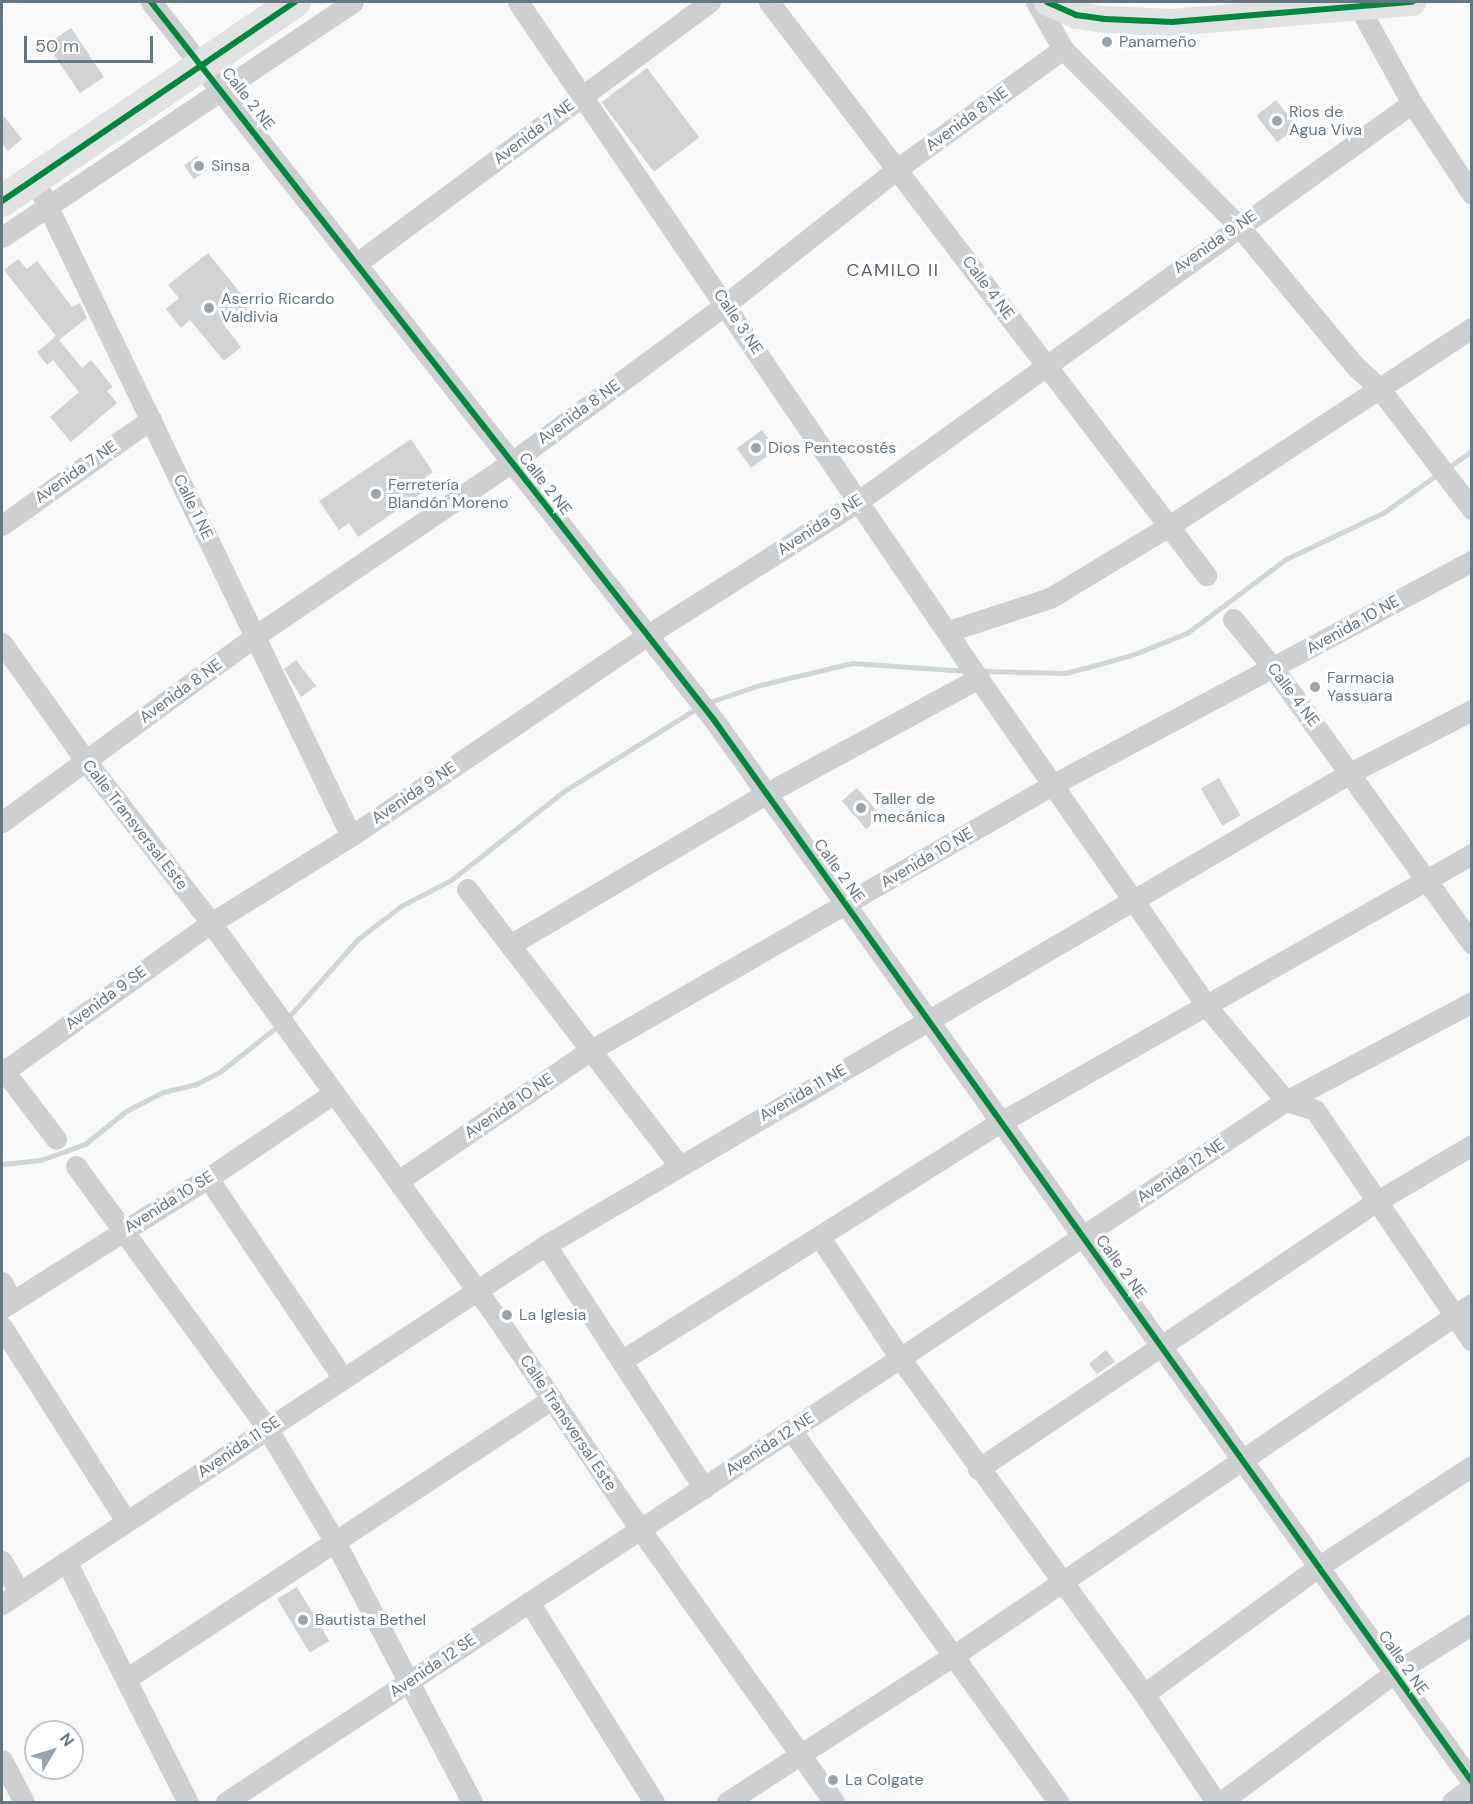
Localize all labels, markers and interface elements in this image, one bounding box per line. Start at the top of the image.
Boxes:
scale bar [27,24,156,62]
place label: Panameño [1119,32,1197,52]
text: 50 m [35,34,79,58]
marker: Panameño [1100,35,1114,49]
street label: Calle 2 NE [218,64,278,134]
street label: Avenida 8 NE [922,83,1012,155]
street label: Avenida 7 NE [490,95,578,169]
place label: Rios de Agua Viva [1289,102,1362,140]
marker: Rios de Agua Viva [1270,114,1284,128]
place label: Sinsa [211,156,250,176]
marker: Sinsa [192,159,206,173]
street label: Avenida 9 NE [1170,206,1260,278]
street label: Calle 4 NE [958,252,1018,324]
district label: CAMILO II [847,259,939,281]
street label: Calle 3 NE [709,286,767,358]
place label: Aserrio Ricardo Valdivia [221,289,335,327]
marker: Aserrio Ricardo Valdivia [202,301,216,315]
street label: Avenida 8 NE [534,376,624,448]
street label: Avenida 7 NE [31,437,121,507]
place label: Dios Pentecostés [768,438,896,458]
marker: Dios Pentecostés [749,441,763,455]
street label: Calle 2 NE [515,449,575,519]
street label: Calle 1 NE [169,471,217,543]
place label: Ferretería Blandón Moreno [388,475,508,513]
marker: Ferretería Blandón Moreno [369,487,383,501]
street label: Avenida 9 NE [774,490,866,560]
street label: Avenida 10 NE [1303,592,1403,658]
street label: Avenida 8 NE [136,655,226,727]
street label: Calle 4 NE [1263,659,1323,731]
place label: Farmacia Yassuara [1327,668,1394,706]
marker: Farmacia Yassuara [1308,680,1322,694]
street label: Calle Transversal Este [78,756,192,894]
street label: Avenida 9 NE [368,758,460,828]
place label: Taller de mecánica [873,789,945,827]
marker: Taller de mecánica [854,801,868,815]
street label: Avenida 10 NE [877,824,977,892]
street label: Calle 2 NE [809,835,869,907]
street label: Avenida 9 SE [62,962,150,1034]
street label: Avenida 11 NE [756,1060,850,1126]
street label: Avenida 10 NE [461,1069,557,1143]
street label: Avenida 12 NE [1134,1135,1228,1207]
street label: Avenida 10 SE [121,1167,217,1237]
street label: Calle 2 NE [1091,1231,1151,1303]
place label: La Iglesia [519,1305,586,1325]
marker: La Iglesia [500,1308,514,1322]
street label: Calle Transversal Este [515,1351,621,1495]
street label: Avenida 12 NE [722,1408,818,1480]
street label: Avenida 11 SE [194,1412,284,1482]
place label: Bautista Bethel [315,1610,426,1630]
marker: Bautista Bethel [296,1613,310,1627]
street label: Calle 2 NE [1374,1627,1432,1699]
street label: Avenida 12 SE [386,1630,480,1702]
north arrow [24,1720,84,1780]
text: N [55,1729,79,1751]
place label: La Colgate [845,1770,923,1790]
marker: La Colgate [826,1773,840,1787]

